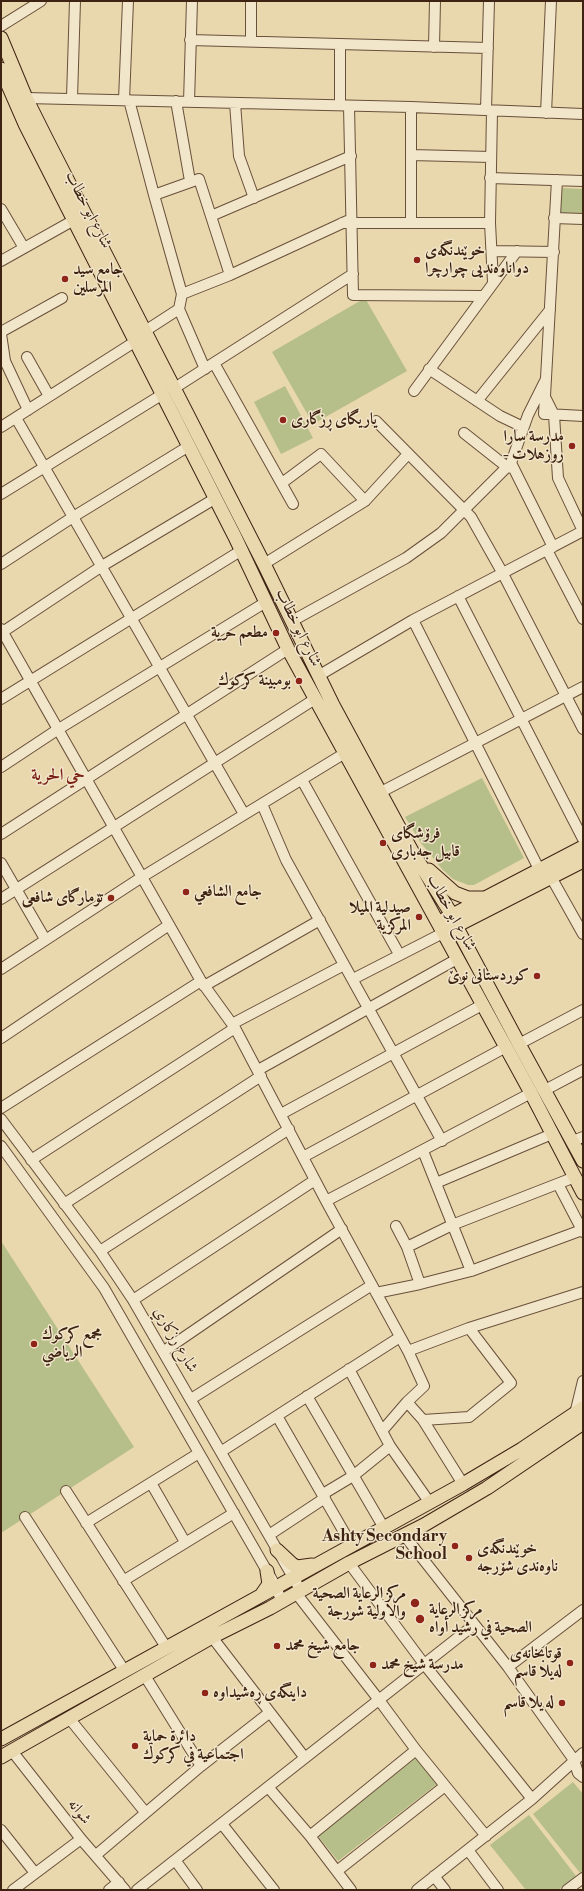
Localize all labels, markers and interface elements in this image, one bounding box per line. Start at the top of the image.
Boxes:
street label: شارع ابو خطاب [60,168,116,252]
place label: خوێندنگەی دواناوەندیی چوارچرا [425,241,529,279]
marker: خوێندنگەی دواناوەندیی چوارچرا [412,255,422,265]
place label: جامع سيد المرسلين [73,260,124,298]
marker: جامع سيد المرسلين [60,274,70,284]
place label: یاریگای ڕزگاری [291,410,377,430]
marker: یاریگای ڕزگاری [278,415,288,425]
place label: مدرسة سارا - روزهلات [503,427,564,465]
marker: مدرسة سارا - روزهلات [567,441,577,451]
street label: شارع ابو خطاب [271,586,325,670]
place label: مطعم حرية [211,623,268,643]
marker: مطعم حرية [271,628,281,638]
place label: بومبينة كركوك [218,671,291,691]
marker: بومبينة كركوك [294,676,304,686]
district label: حي الحرية [31,766,85,786]
place label: فرۆشگای قابیل جەباری [391,824,460,862]
marker: فرۆشگای قابیل جەباری [378,838,388,848]
street label: شارع ابو خطاب [422,872,480,954]
place label: جامع الشافعي [194,882,262,902]
marker: جامع الشافعي [181,887,191,897]
place label: تۆمارگاى شافعى [22,888,103,908]
marker: تۆمارگاى شافعى [106,893,116,903]
place label: صيدلية الميلا المركزية [349,898,411,936]
marker: صيدلية الميلا المركزية [414,912,424,922]
place label: کوردستانی نوێ [448,966,529,986]
marker: کوردستانی نوێ [532,971,542,981]
street label: شارع رزكاري [149,1304,201,1376]
place label: مجمع كركوك الرياضي [42,1325,102,1363]
marker: مجمع كركوك الرياضي [29,1339,39,1349]
place label: Ashty Secondary School [322,1527,447,1565]
place label: خوێندنگەی ناوەندی شۆرجە [477,1539,558,1577]
marker: Ashty Secondary School [450,1541,460,1551]
marker: خوێندنگەی ناوەندی شۆرجە [464,1553,474,1563]
place label: مركز الرعاية الصحية والاولية شورجة [312,1584,406,1622]
marker: مركز الرعاية الصحية والاولية شورجة [409,1597,421,1609]
place label: مركز الرعاية الصحية في رشيد أواه [429,1600,532,1638]
marker: مركز الرعاية الصحية في رشيد أواه [414,1613,426,1625]
place label: جامع شيخ محمد [285,1636,360,1656]
marker: جامع شيخ محمد [272,1641,282,1651]
place label: قوتابخانەی لەیلا قاسم [510,1644,562,1682]
place label: مدرسة شيخ محمد [381,1655,464,1675]
marker: قوتابخانەی لەیلا قاسم [565,1658,575,1668]
marker: مدرسة شيخ محمد [368,1660,378,1670]
place label: داینگەی ڕەشیداوە [213,1683,307,1703]
marker: داینگەی ڕەشیداوە [200,1688,210,1698]
place label: له يلا قاسم [503,1693,554,1713]
marker: له يلا قاسم [557,1698,567,1708]
place label: دائرة حماية اجتماعية في كركوك [143,1727,244,1765]
marker: دائرة حماية اجتماعية في كركوك [130,1741,140,1751]
street label: شوانە [63,1795,95,1829]

